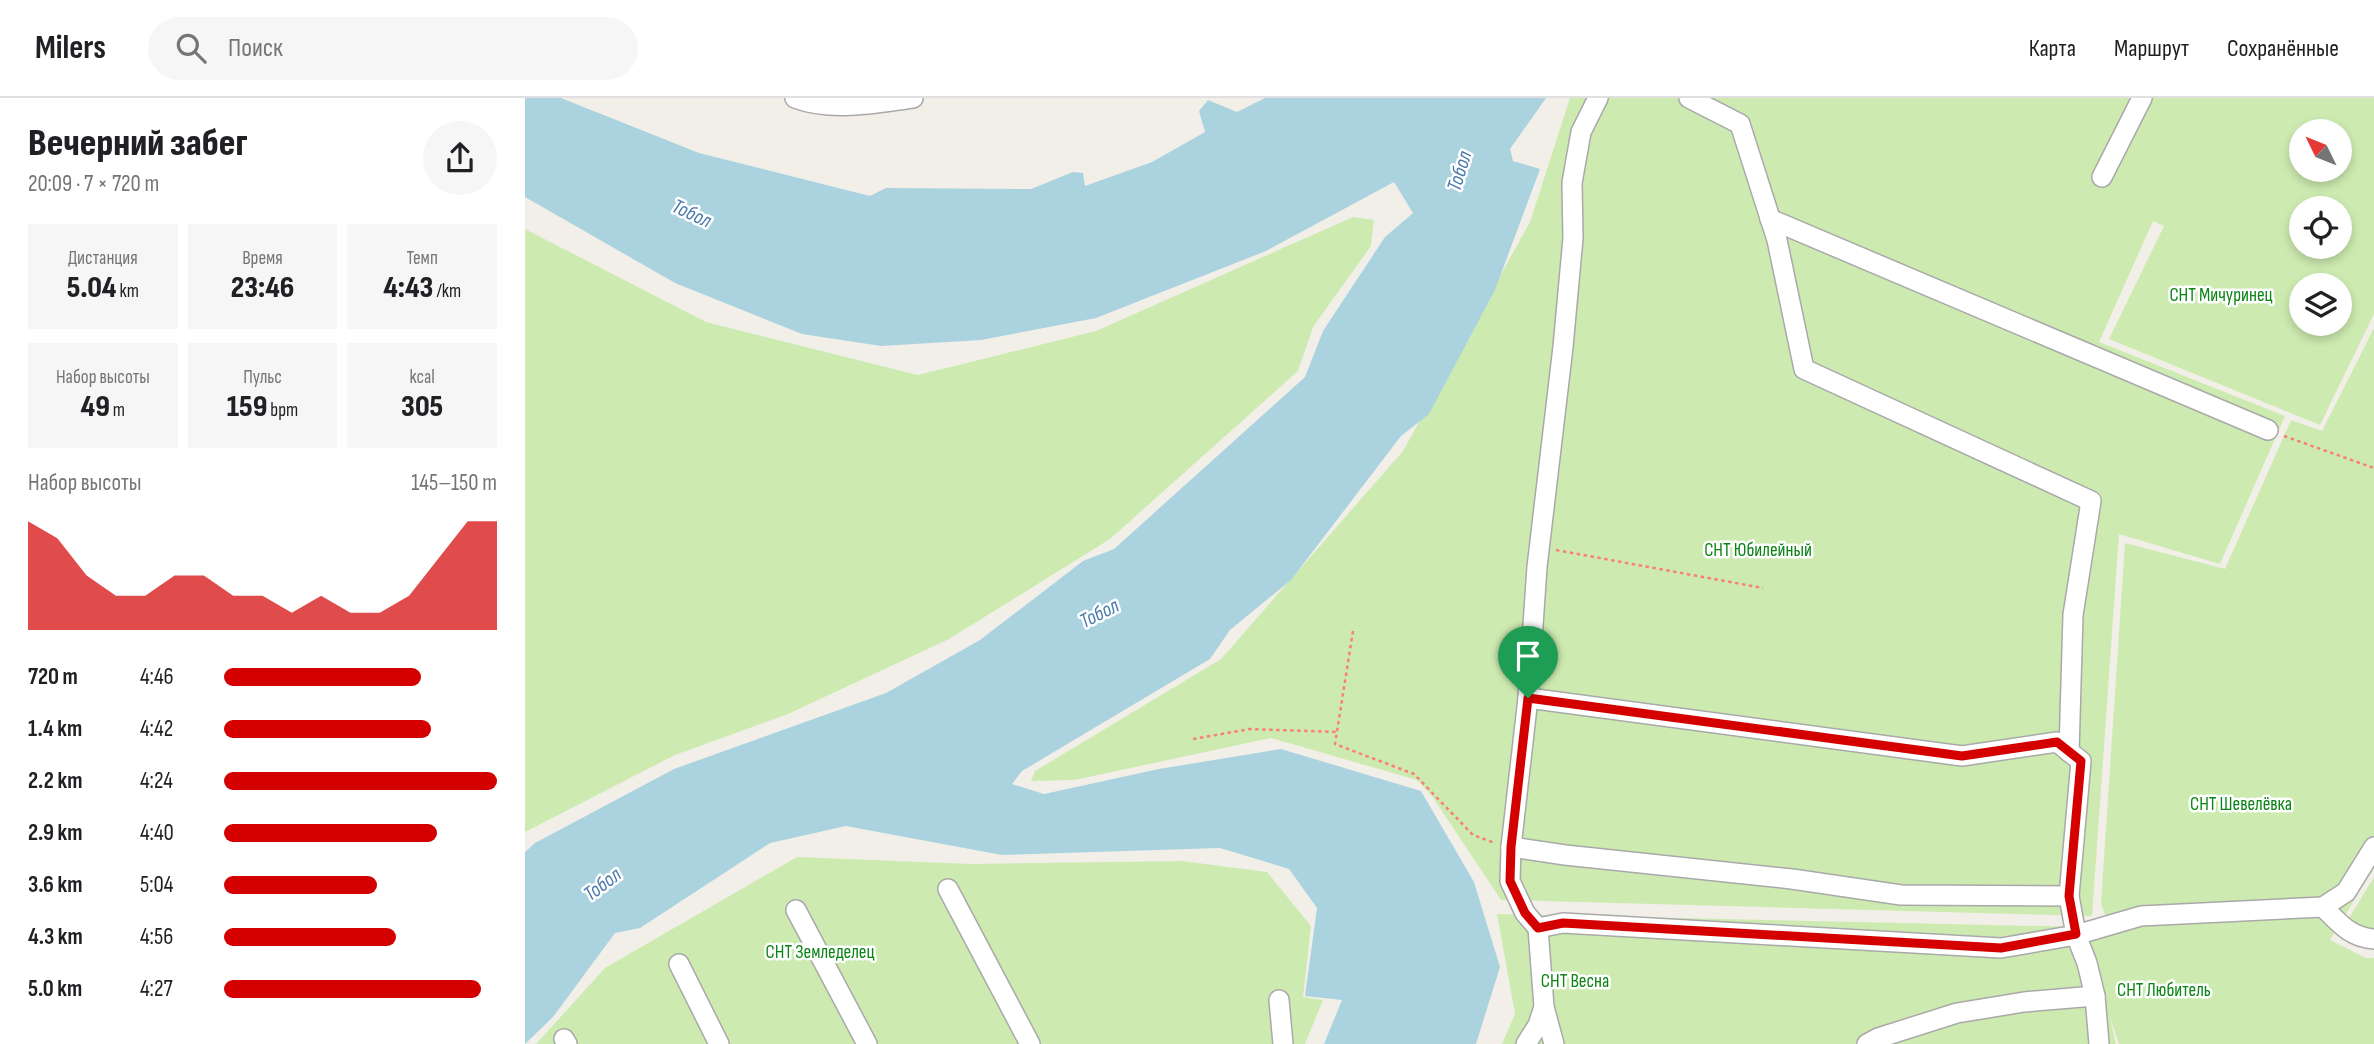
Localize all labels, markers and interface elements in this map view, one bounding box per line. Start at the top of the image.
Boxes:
search box [148,17,638,80]
text: Milers [35,28,106,68]
icon: search [172,29,210,67]
text: Поиск [228,33,283,64]
text: Карта [2029,34,2076,63]
text: Маршрут [2114,34,2189,63]
text: Сохранённые [2227,34,2339,63]
north arrow [2289,119,2352,182]
map controls [2289,119,2352,336]
text: Вечерний забег [28,121,247,166]
button: share [423,121,497,195]
water label: Тобол [1442,147,1478,194]
text: 20:09 · 7 × 720 m [28,170,159,198]
water label: Тобол [668,194,716,234]
button: locate [2289,196,2352,259]
text: Дистанция [68,247,138,270]
text: Время [242,247,283,270]
text: Темп [407,247,438,270]
text: 5.04 [67,270,116,306]
text: 23:46 [231,270,294,306]
text: 4:43 [383,270,433,306]
button: layers [2289,273,2352,336]
text: km [116,280,139,303]
text: /km [433,280,461,303]
park label: СНТ Мичуринец [2169,284,2273,307]
text: Набор высоты [56,366,150,389]
text: Пульс [243,366,282,389]
text: kcal [410,366,435,389]
text: 49 [81,389,110,425]
text: 159 [227,389,267,425]
text: 305 [401,389,443,425]
text: m [110,399,125,422]
text: bpm [267,399,298,422]
text: Набор высоты [28,469,141,497]
text: 145–150 m [411,469,497,497]
park label: СНТ Юбилейный [1704,539,1812,562]
water label: Тобол [1075,593,1124,634]
pin [1498,626,1558,698]
icon: arrive [1509,637,1547,675]
text: 720 m [28,663,78,691]
text: 4:46 [140,663,174,691]
text: 1.4 km [28,715,82,743]
text: 4:42 [140,715,173,743]
text: 2.2 km [28,767,82,795]
text: 4:24 [140,767,173,795]
park label: СНТ Шевелёвка [2190,793,2292,816]
text: 2.9 km [28,819,82,847]
text: 4:40 [140,819,174,847]
water label: Тобол [578,862,627,907]
text: 3.6 km [28,871,82,899]
text: 5:04 [140,871,173,899]
text: 4.3 km [28,923,83,951]
text: 4:56 [140,923,173,951]
park label: СНТ Земледелец [766,941,874,964]
park label: СНТ Весна [1541,970,1609,993]
text: 5.0 km [28,975,82,1003]
text: 4:27 [140,975,173,1003]
park label: СНТ Любитель [2117,979,2211,1002]

